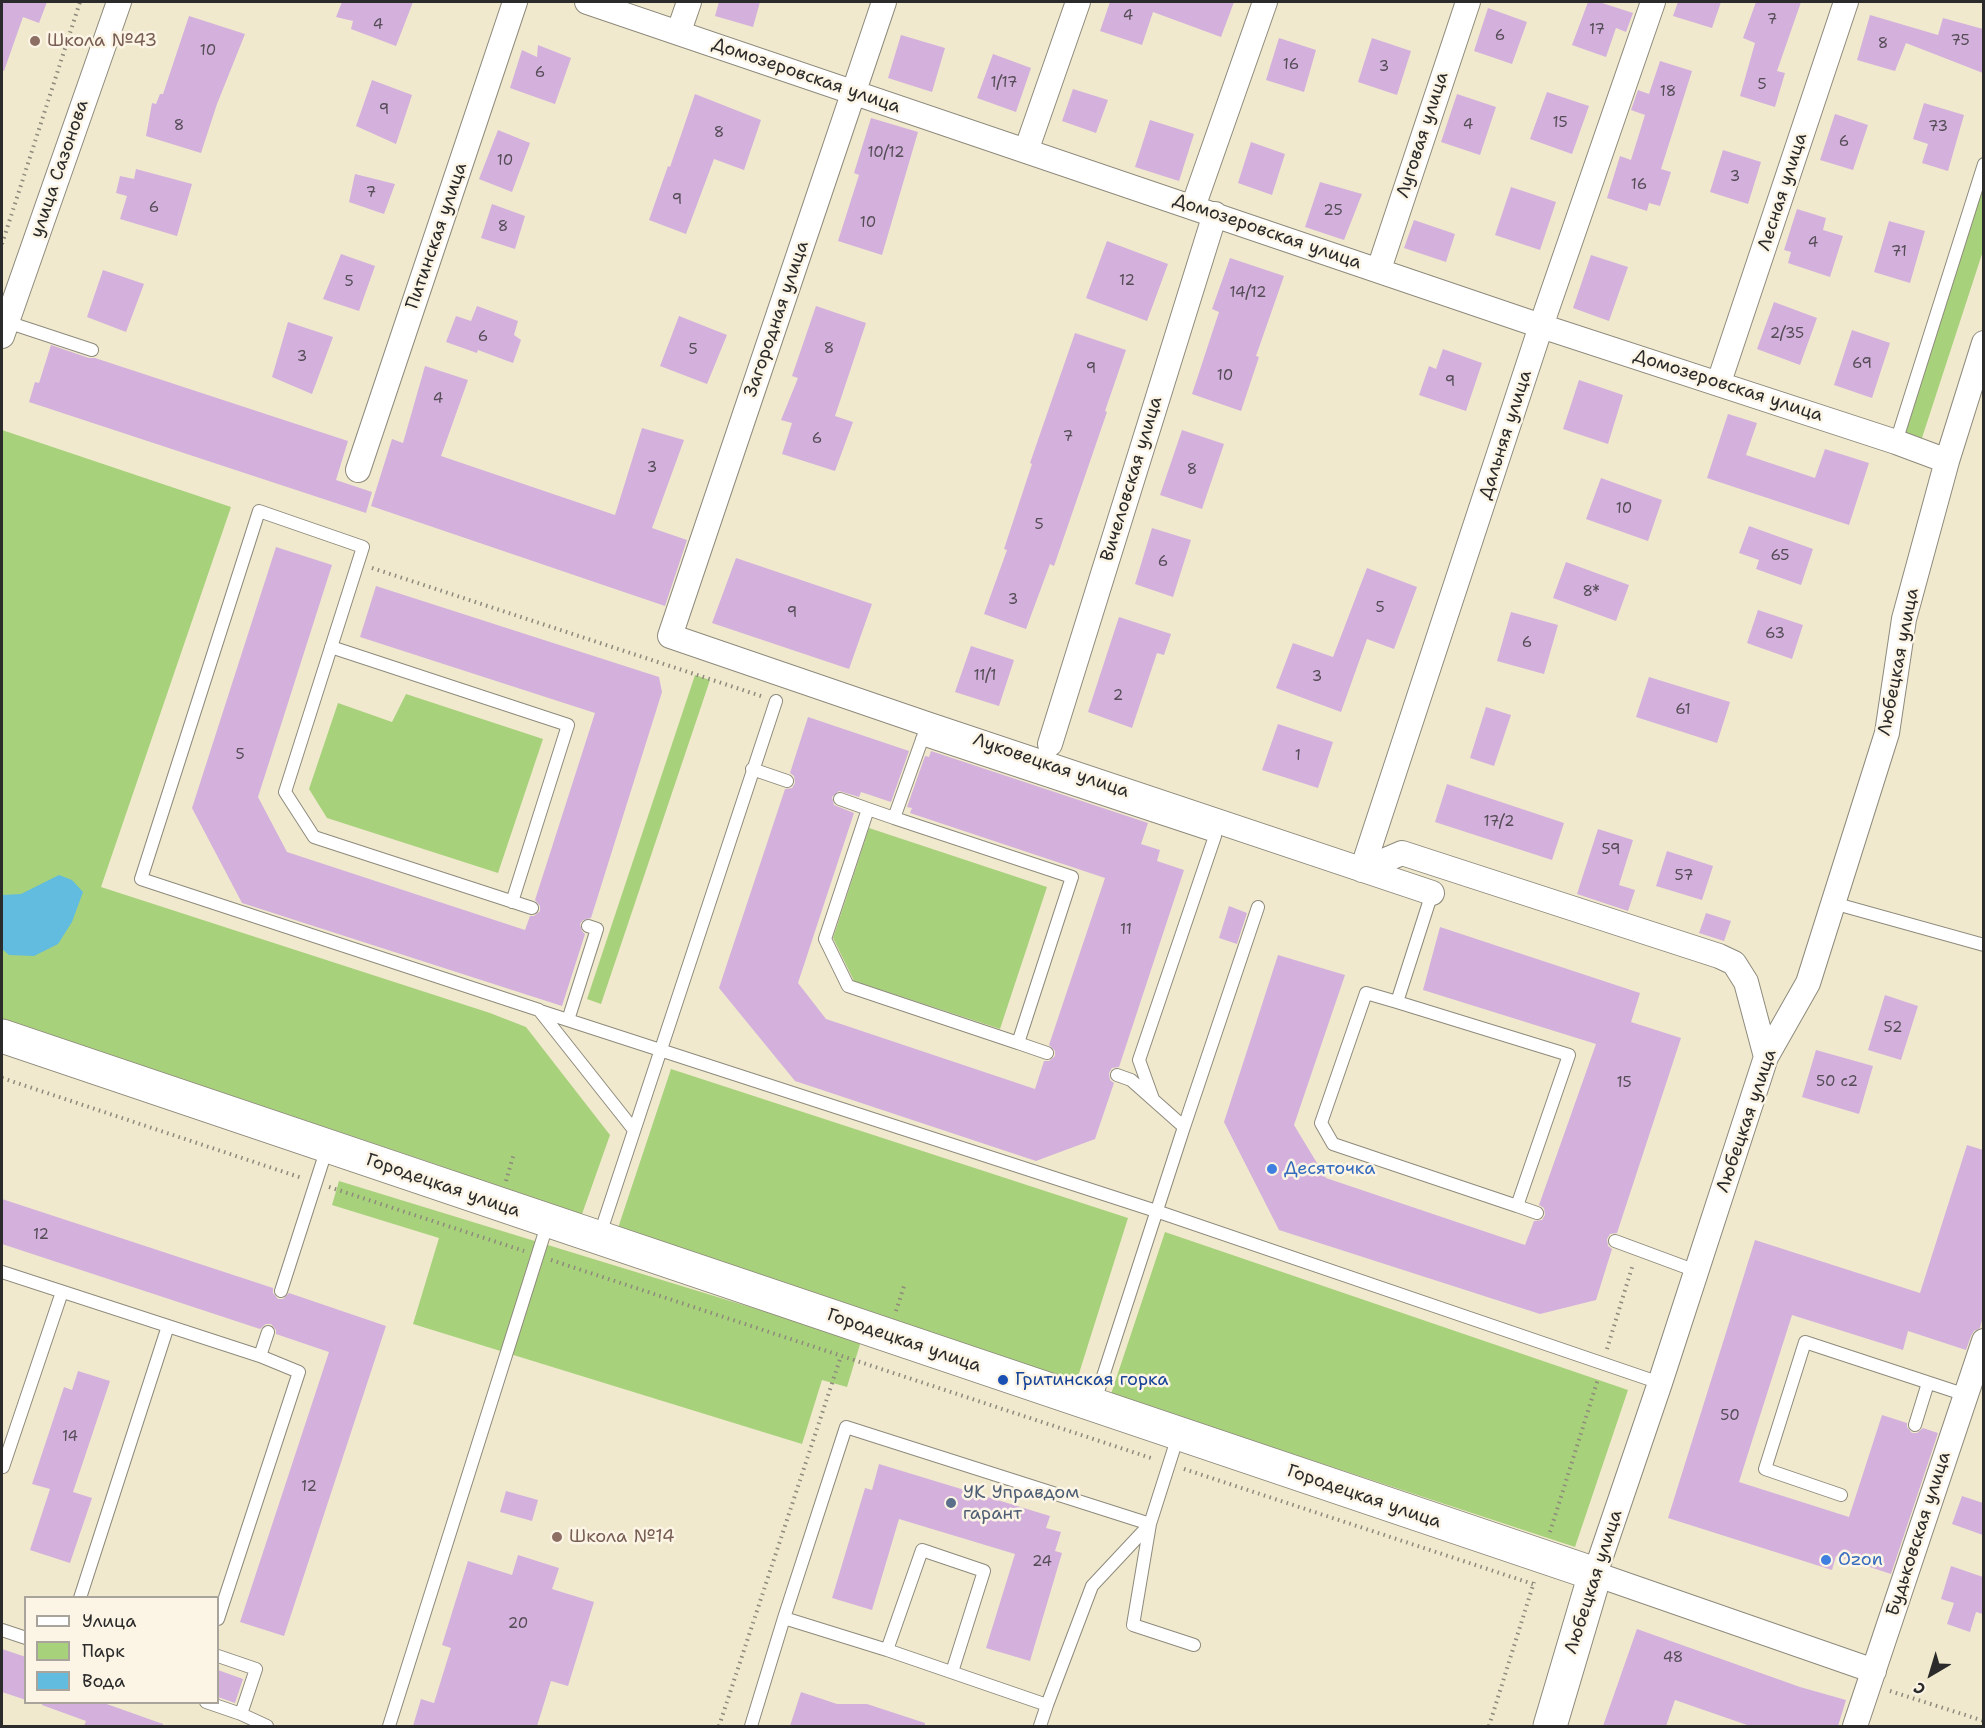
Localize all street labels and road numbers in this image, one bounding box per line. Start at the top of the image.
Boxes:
street label: Домозеровская улица [709,34,903,118]
street label: Луговая улица [1392,69,1454,201]
street label: улица Сазонова [26,97,94,241]
street label: Лесная улица [1754,130,1812,254]
street label: Питинская улица [402,160,472,312]
street label: Домозеровская улица [1170,190,1364,274]
street label: Загородная улица [740,238,814,400]
street label: Домозеровская улица [1631,345,1825,427]
street label: Дальняя улица [1475,368,1537,502]
street label: Вичеловская улица [1097,394,1167,564]
street label: Любецкая улица [1874,586,1924,738]
street label: Луковецкая улица [970,729,1132,803]
street label: Любецкая улица [1712,1047,1782,1195]
street label: Городецкая улица [363,1149,523,1223]
street label: Городецкая улица [824,1304,984,1378]
street label: Будьковская улица [1882,1449,1956,1619]
street label: Городецкая улица [1284,1460,1444,1534]
street label: Любецкая улица [1561,1507,1627,1657]

